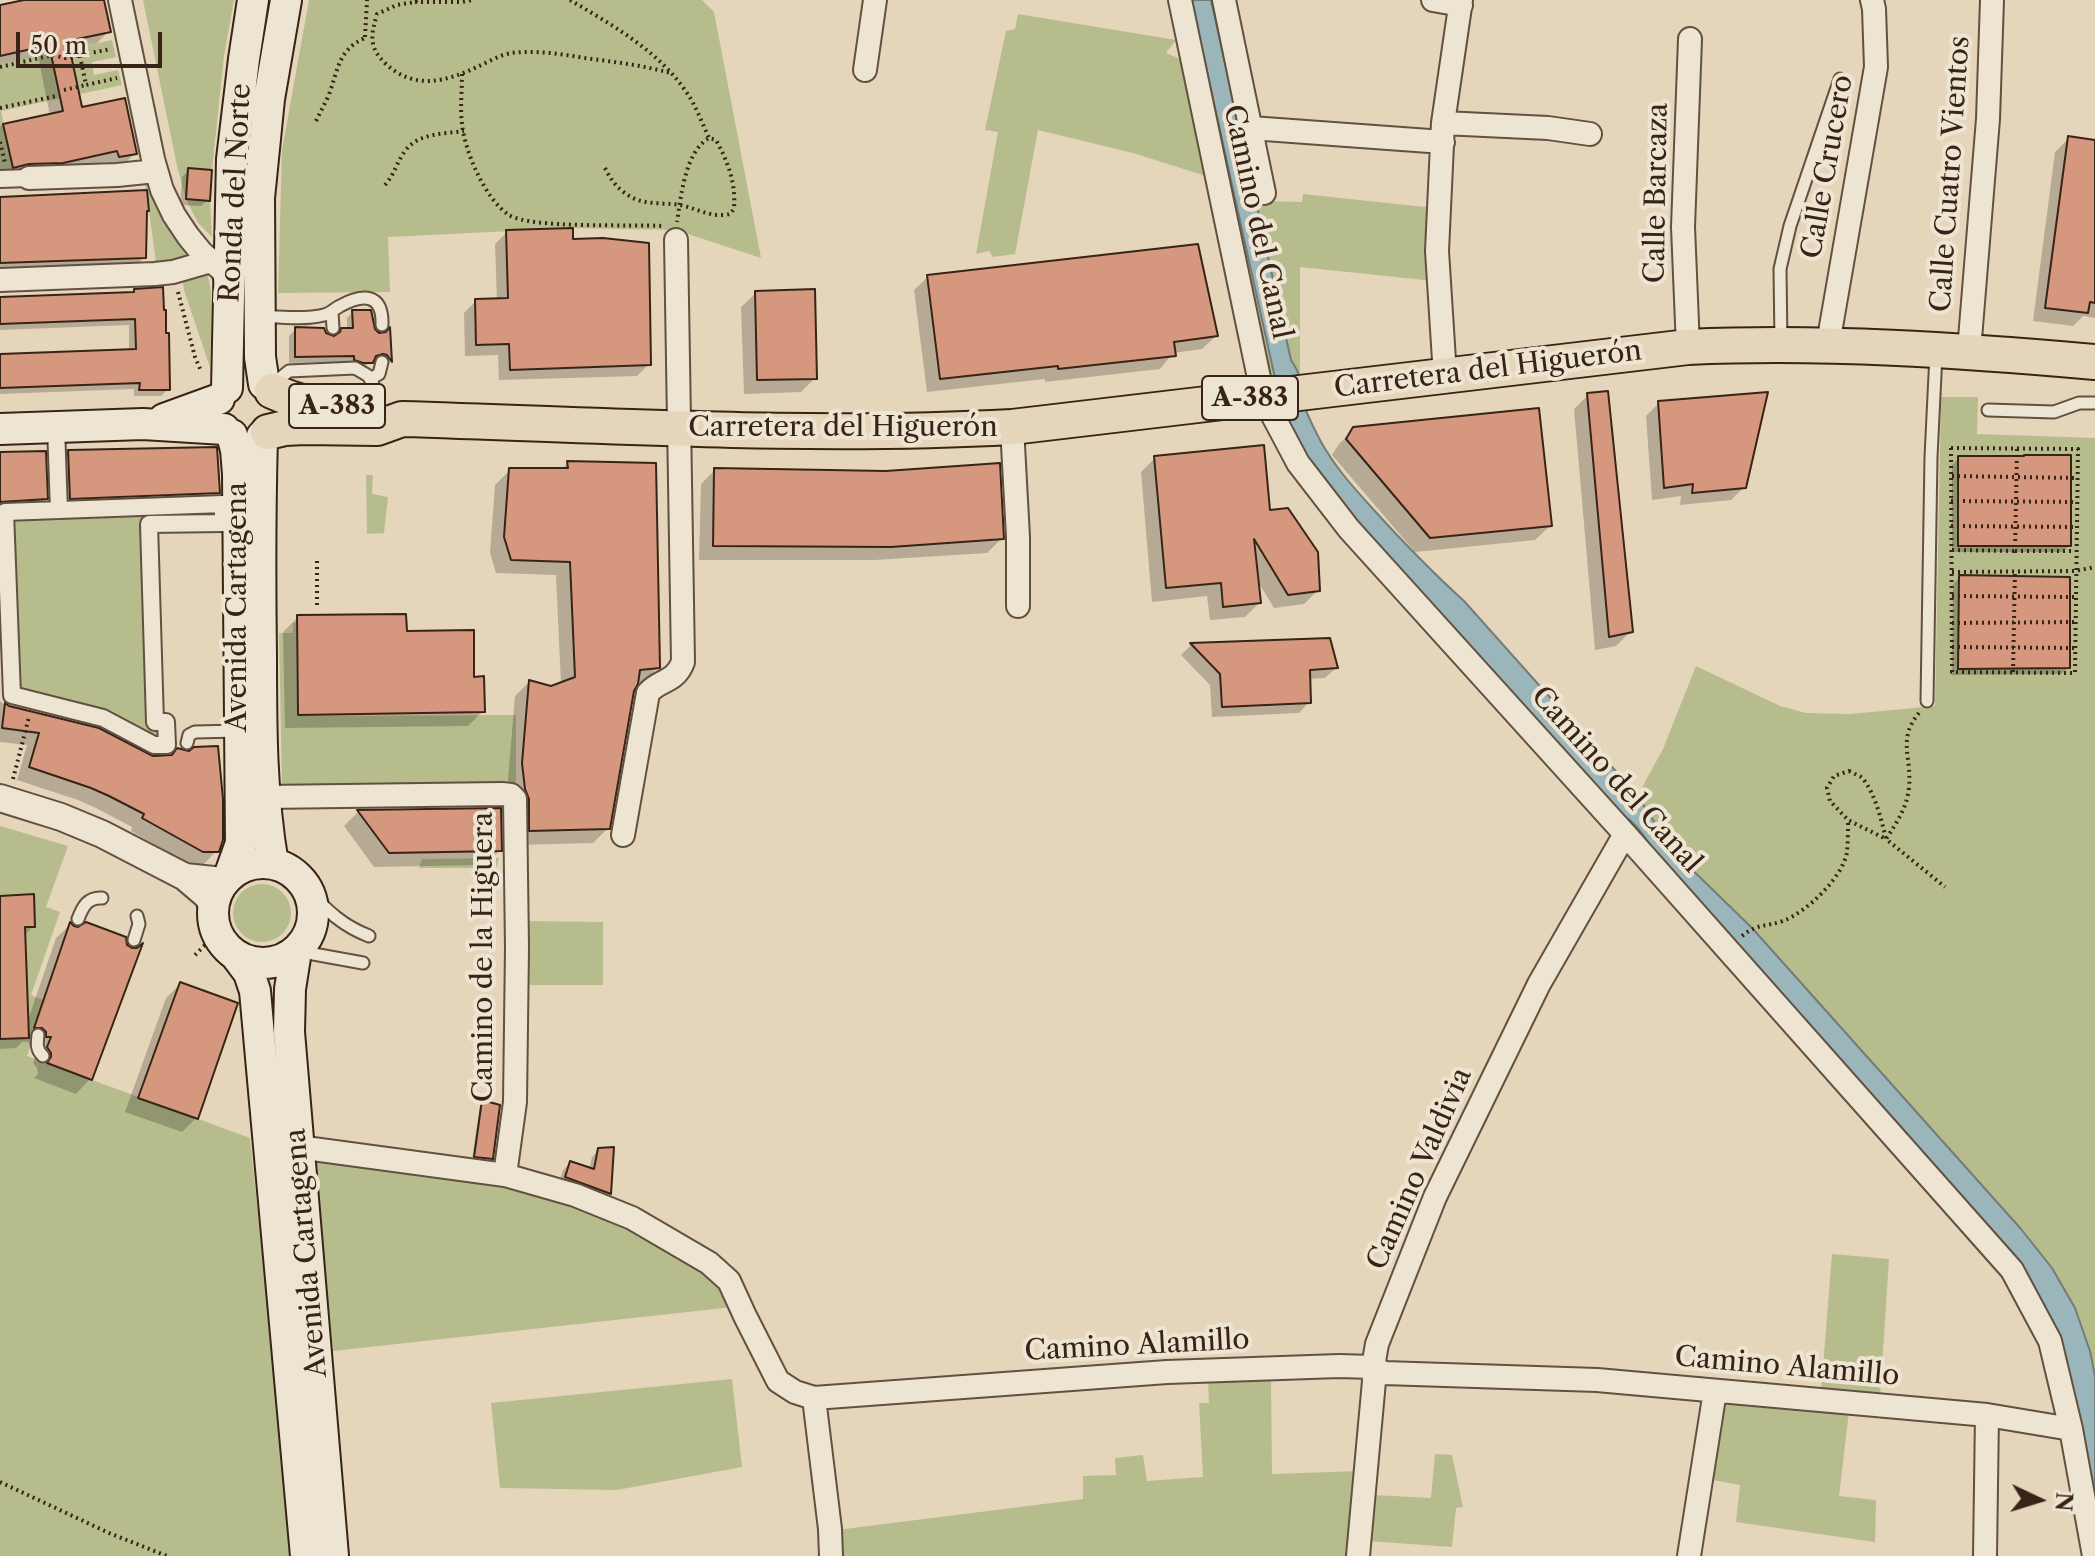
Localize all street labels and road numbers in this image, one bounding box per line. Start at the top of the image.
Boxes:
street label: Calle Cuatro Vientos [1925,35,1977,313]
street label: Calle Crucero [1795,73,1861,261]
street label: Ronda del Norte [213,82,259,304]
street label: Camino del Canal [1216,102,1298,342]
street label: Calle Barcaza [1639,102,1675,284]
street label: Carretera del Higuerón [1332,334,1644,406]
road number: A-383 [1202,376,1298,420]
road number: A-383 [289,384,385,428]
street label: Carretera del Higuerón [688,411,998,445]
street label: Avenida Cartagena [221,482,255,732]
street label: Camino del Canal [1524,680,1708,880]
street label: Camino de la Higuera [467,812,501,1102]
street label: Camino Valdivia [1360,1063,1480,1275]
street label: Avenida Cartagena [279,1127,335,1379]
street label: Camino Alamillo [1024,1323,1250,1369]
street label: Camino Alamillo [1673,1340,1901,1394]

